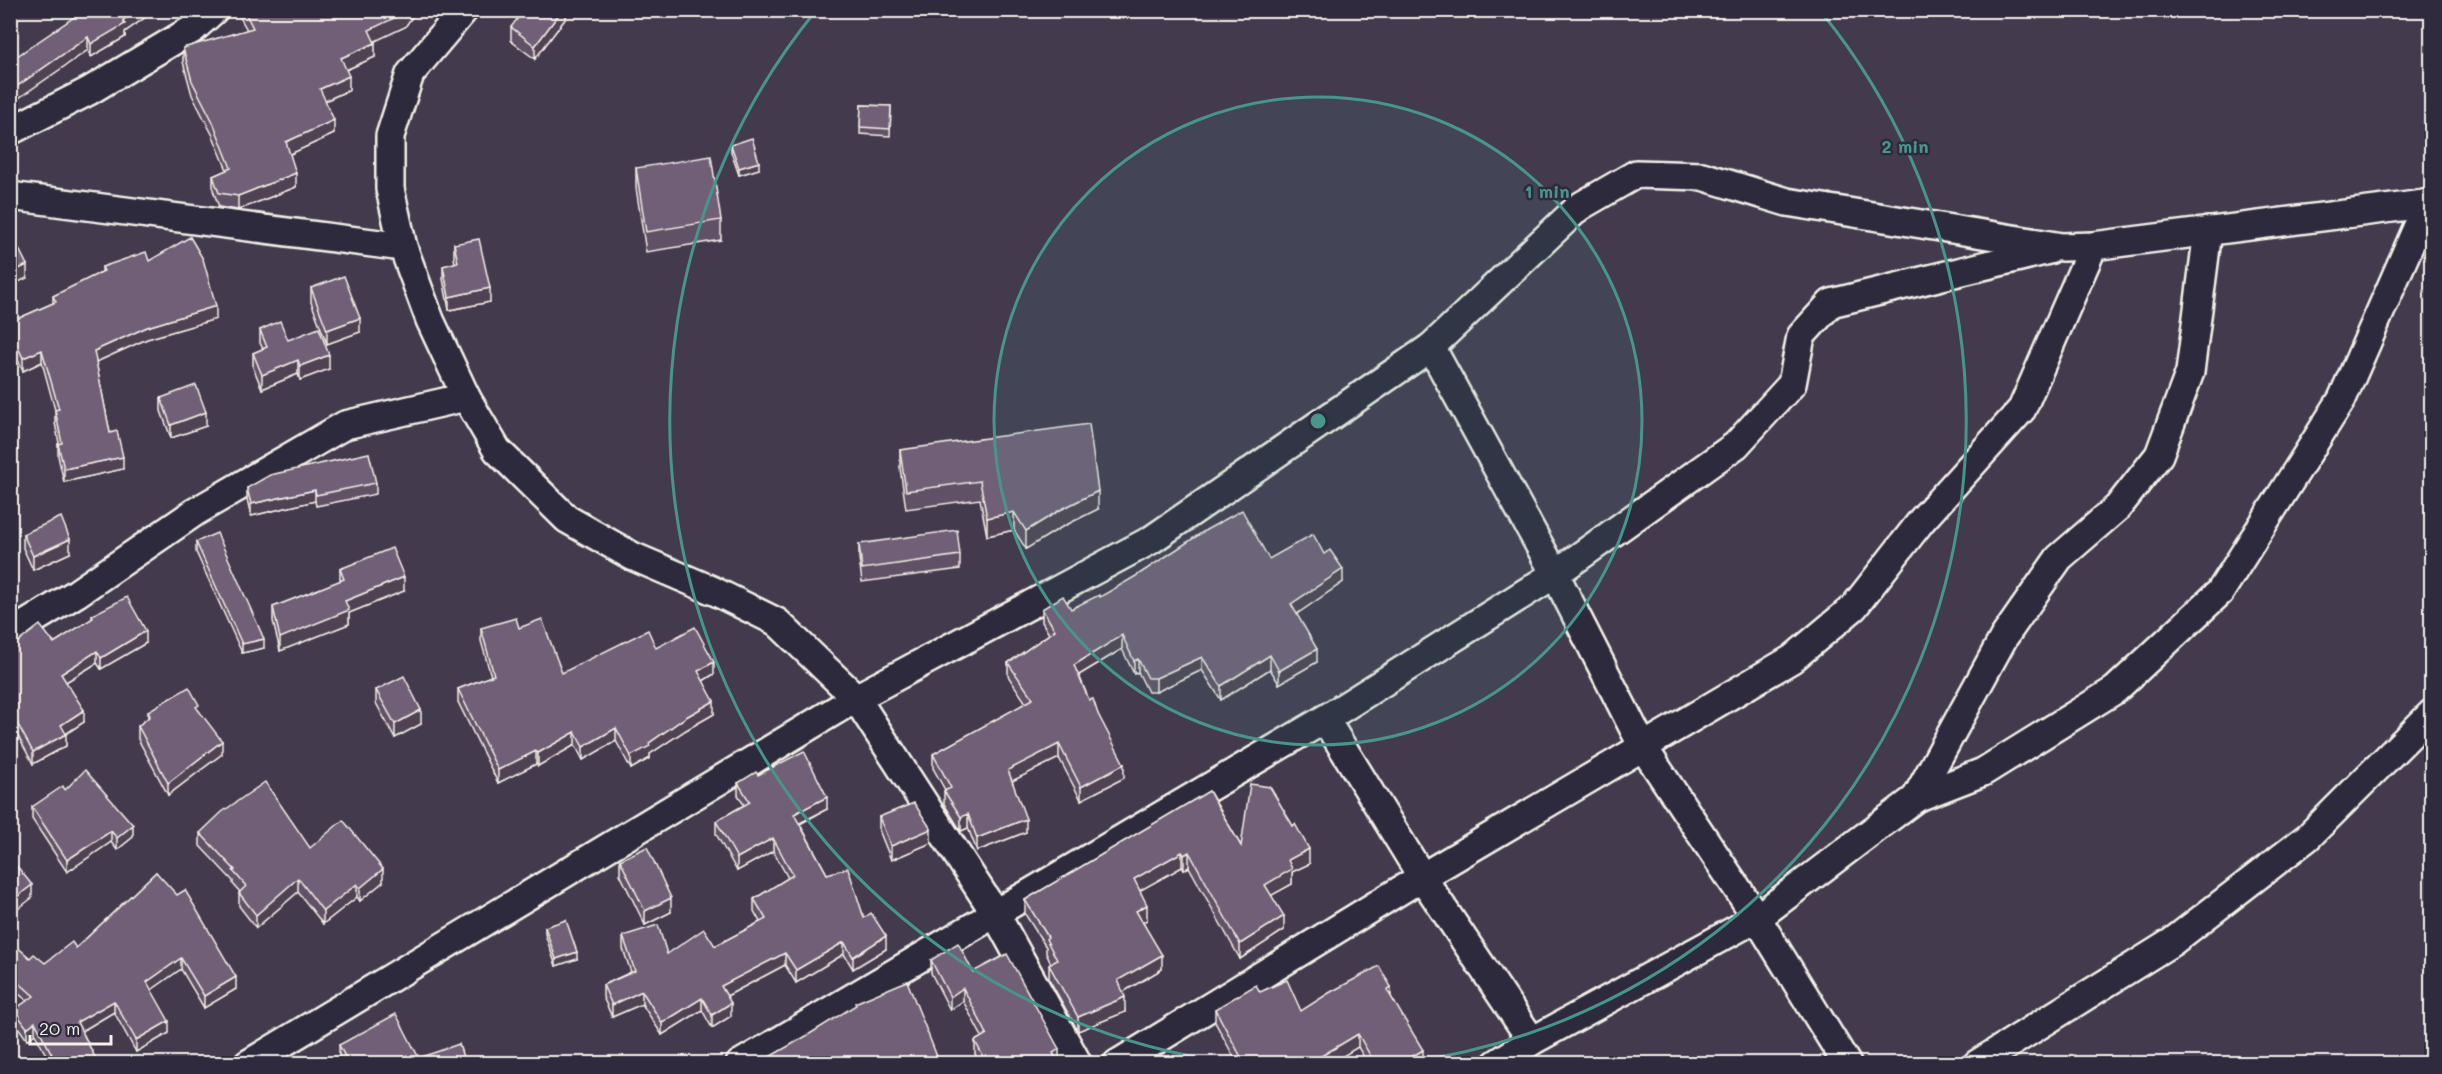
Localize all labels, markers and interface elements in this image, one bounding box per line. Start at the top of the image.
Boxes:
text: 2 min [1881,134,1929,158]
text: 1 min [1524,179,1570,203]
centre of rings [1308,411,1328,431]
scale bar [30,1008,111,1046]
text: 20 m [39,1016,80,1040]

